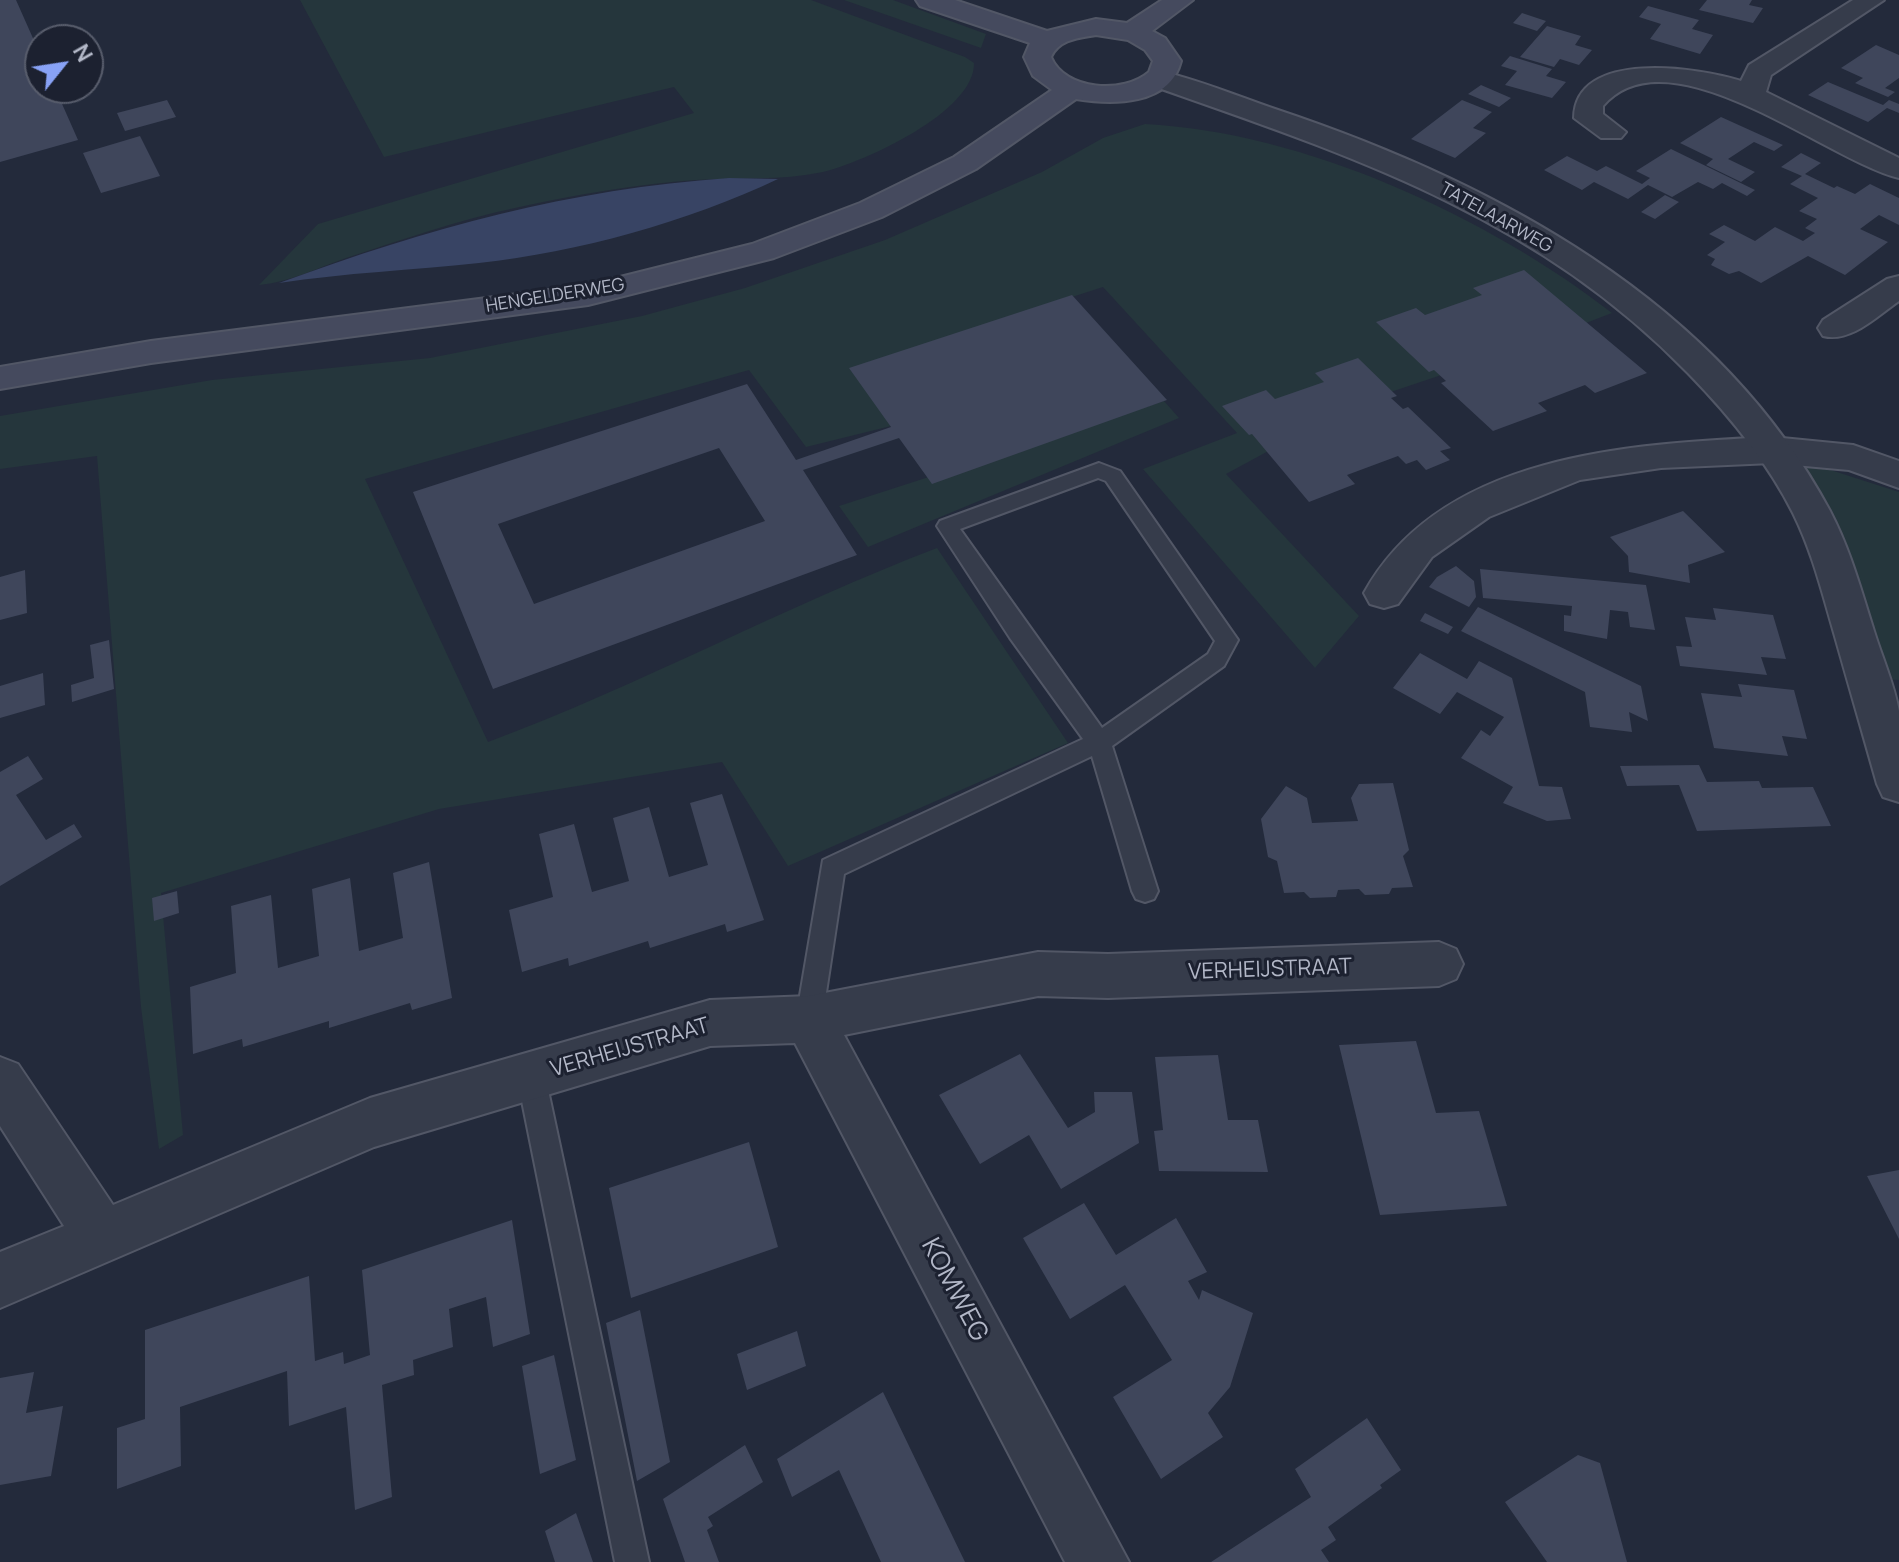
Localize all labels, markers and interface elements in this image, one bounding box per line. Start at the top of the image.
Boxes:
north arrow [24,24,104,104]
text: N [66,39,100,67]
street label: TATELAARWEG [1436,178,1556,258]
street label: HENGELDERWEG [484,274,626,318]
street label: VERHEIJSTRAAT [1188,954,1352,986]
street label: VERHEIJSTRAAT [548,1013,712,1083]
street label: KOMWEG [914,1233,994,1347]

